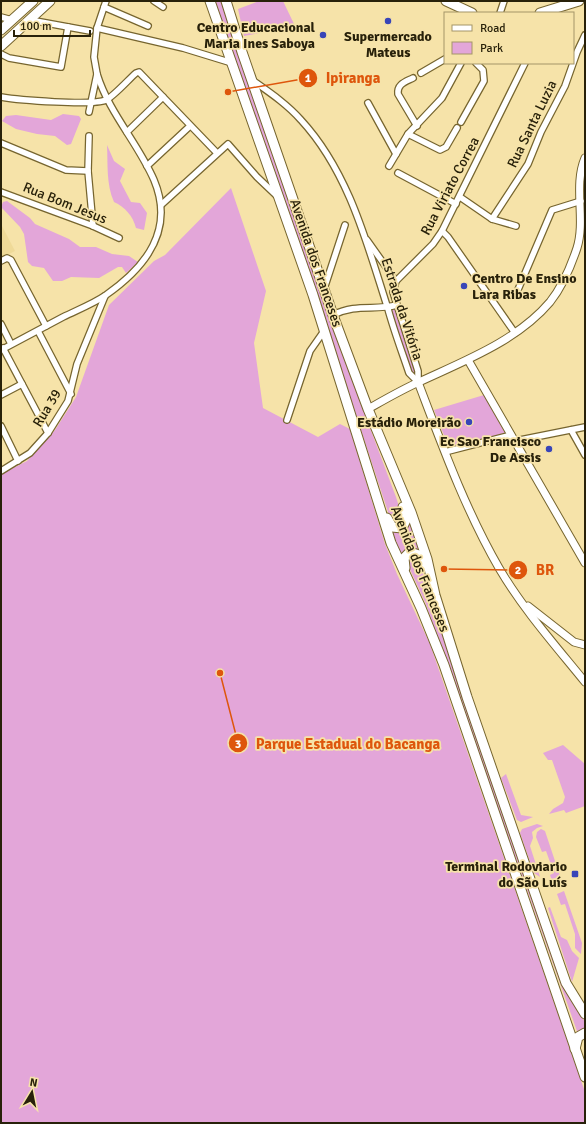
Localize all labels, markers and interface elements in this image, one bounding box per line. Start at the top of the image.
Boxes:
scale bar [14,12,90,38]
legend [444,12,574,64]
marker: Supermercado Mateus [383,16,393,26]
text: 100 m [20,19,52,34]
place label: Centro Educacional Maria Ines Saboya [197,19,316,52]
text: Road [480,21,506,36]
place label: Supermercado Mateus [344,28,432,61]
marker: Centro Educacional Maria Ines Saboya [318,30,328,40]
text: Park [480,41,503,56]
callout: Ipiranga [298,64,388,91]
text: Ipiranga [326,69,381,87]
text: 1 [305,71,312,86]
street label: Rua Santa Luzia [503,77,561,171]
street label: Rua Viriato Correa [417,134,483,238]
street label: Rua Bom Jesus [20,178,110,228]
street label: Avenida dos Franceses [286,197,346,329]
street label: Estrada da Vitória [377,256,427,362]
place label: Centro De Ensino Lara Ribas [472,270,577,303]
marker: Centro De Ensino Lara Ribas [459,281,469,291]
street label: Rua 39 [29,386,65,430]
place label: Estádio Moreirão [357,414,461,431]
marker: Estádio Moreirão [464,417,474,427]
place label: Ec Sao Francisco De Assis [440,433,541,466]
marker: Ec Sao Francisco De Assis [544,444,554,454]
street label: Avenida dos Franceses [387,504,453,634]
callout: BR [508,556,563,583]
text: BR [536,561,554,579]
text: 2 [515,563,521,578]
callout: Parque Estadual do Bacanga [228,730,448,757]
text: Parque Estadual do Bacanga [256,735,440,753]
text: 3 [235,737,241,752]
place label: Terminal Rodoviario do São Luís [445,858,567,891]
marker: Terminal Rodoviario do São Luís [570,869,580,879]
north arrow [12,1072,52,1112]
text: N [29,1076,39,1090]

